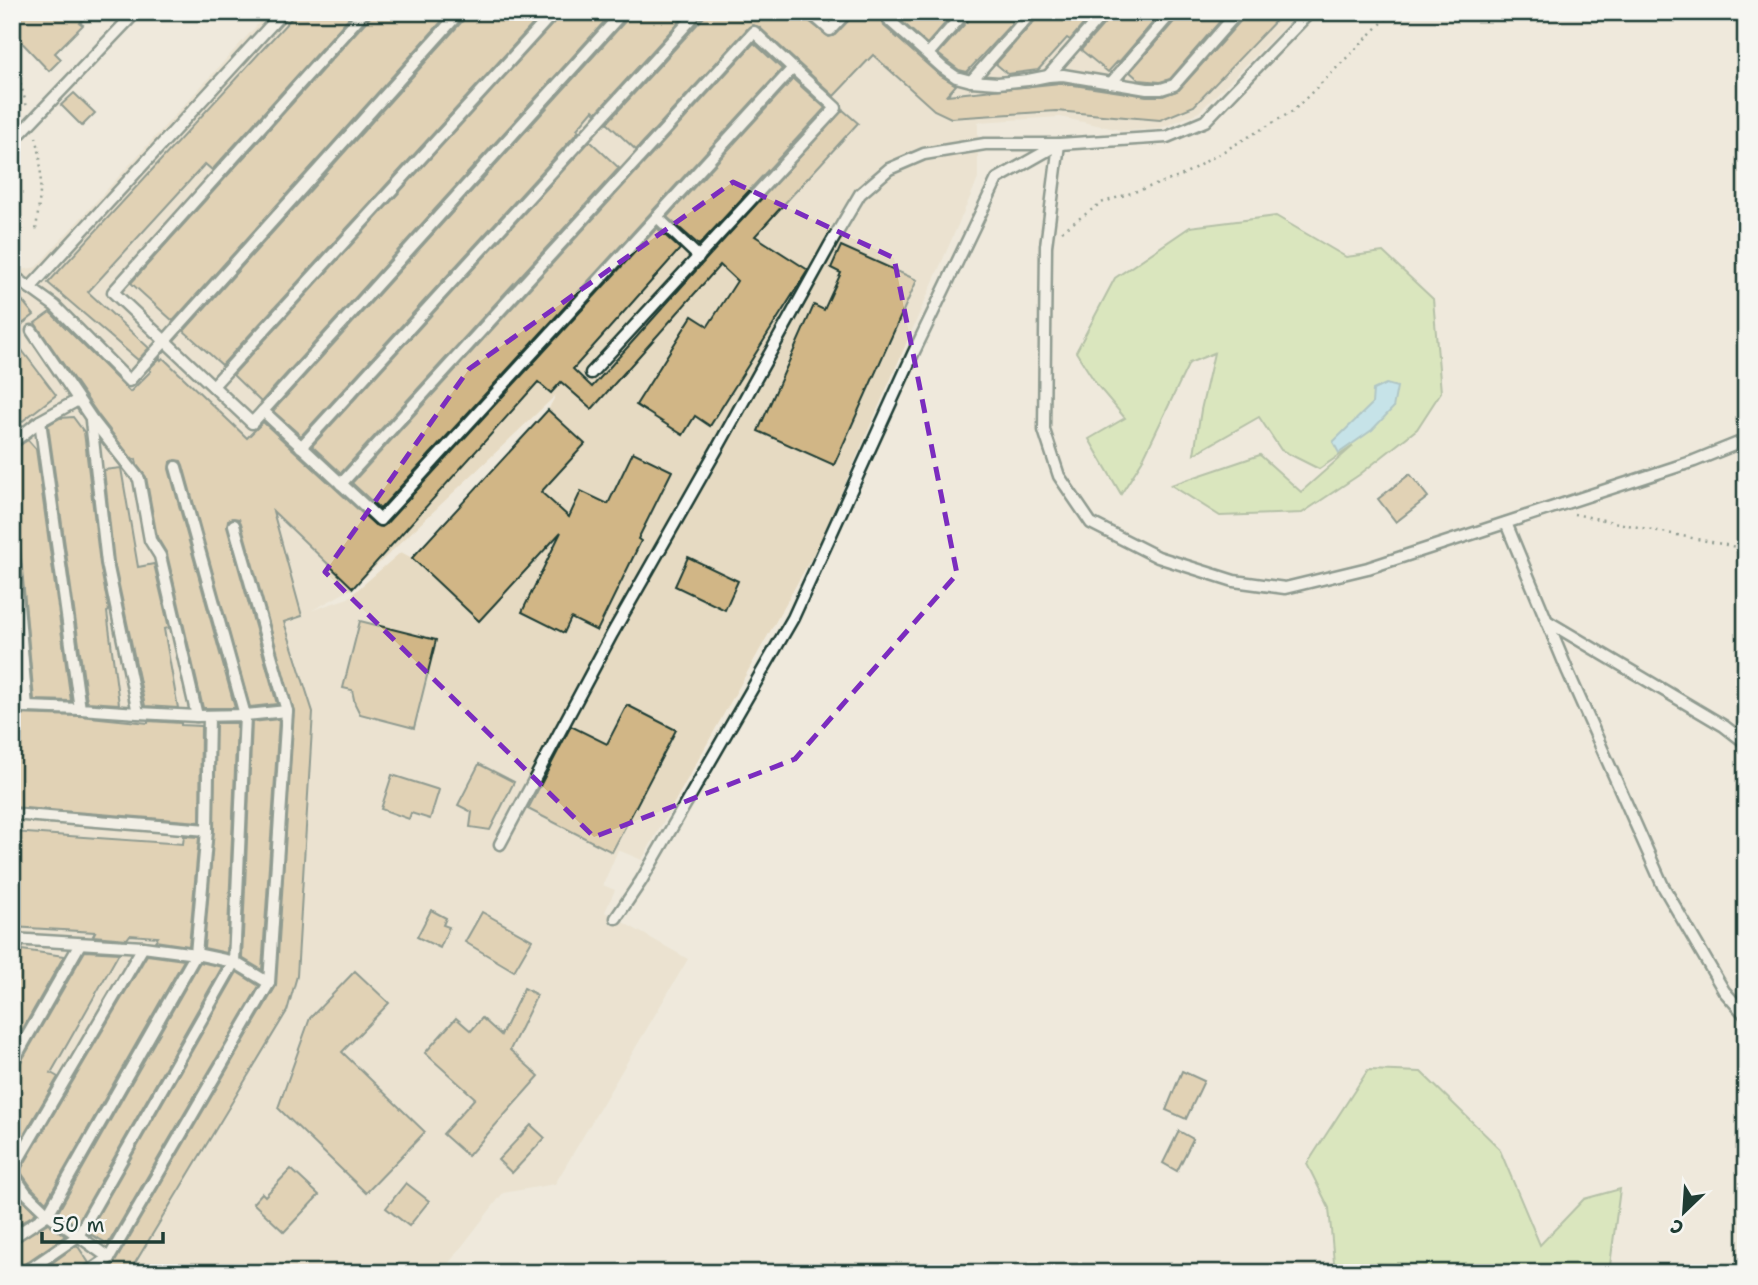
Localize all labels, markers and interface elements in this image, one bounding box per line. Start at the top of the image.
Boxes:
north arrow [1650,1176,1720,1246]
scale bar [42,1201,163,1245]
text: 50 m [52,1211,105,1239]
text: С [1666,1213,1688,1241]

